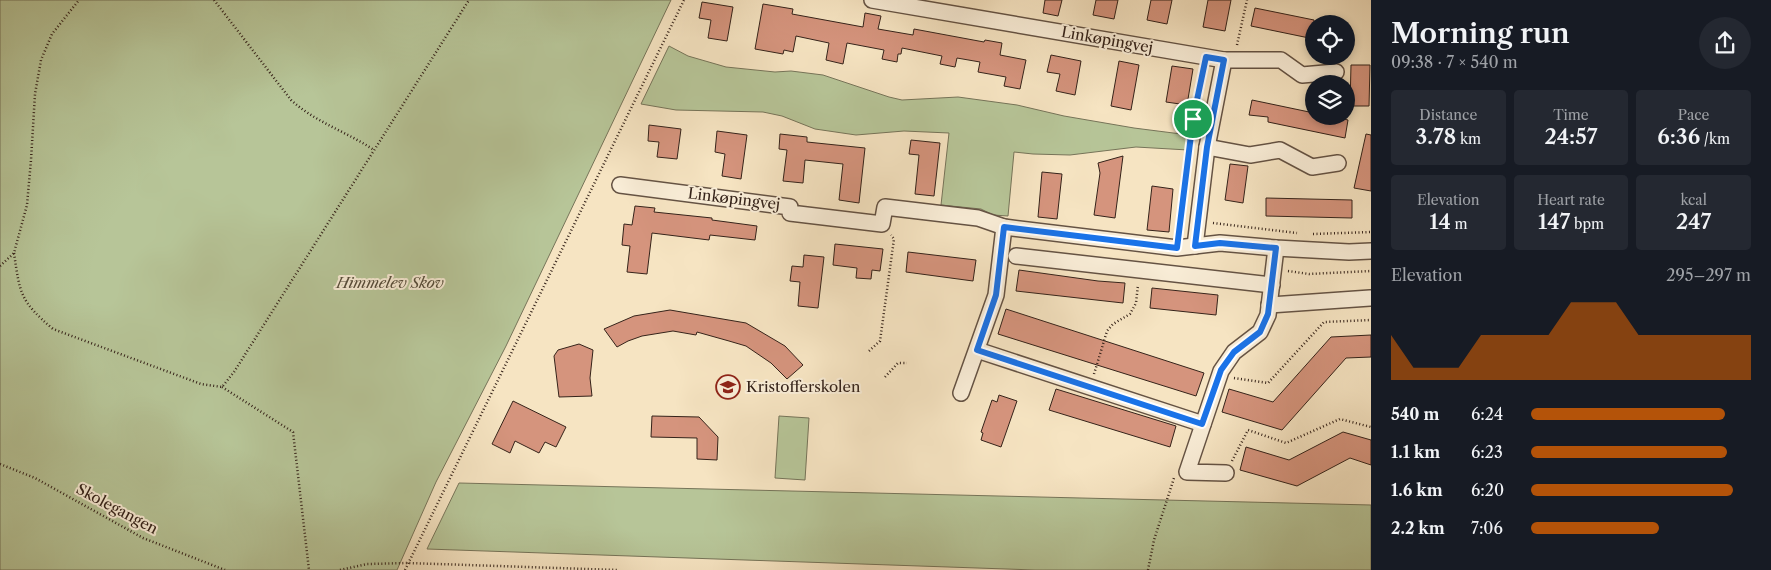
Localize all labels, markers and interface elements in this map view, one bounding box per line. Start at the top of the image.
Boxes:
map controls [1305,15,1355,125]
button: locate [1305,15,1355,65]
text: Morning run [1391,16,1570,50]
button: share [1699,17,1751,69]
street label: Linkøpingvej [1060,22,1154,57]
text: 09:38 · 7 × 540 m [1391,52,1518,72]
button: layers [1305,75,1355,125]
pin [1172,98,1214,140]
icon: arrive [1179,105,1207,133]
text: Distance [1419,106,1477,124]
text: Time [1553,106,1589,124]
text: Pace [1678,106,1709,124]
text: 3.78 [1416,124,1456,149]
text: 24:57 [1544,124,1598,149]
text: 6:36 [1657,124,1700,149]
text: km [1456,130,1481,148]
text: /km [1700,130,1730,148]
street label: Linkøpingvej [687,183,781,214]
text: Elevation [1417,191,1480,209]
text: Heart rate [1537,191,1605,209]
text: kcal [1680,191,1707,209]
text: 14 [1429,209,1451,234]
text: 147 [1538,209,1570,234]
text: 247 [1676,209,1711,234]
text: m [1451,215,1468,233]
text: bpm [1570,215,1604,233]
text: Elevation [1391,265,1462,285]
text: 295–297 m [1666,265,1751,285]
park label: Himmelev Skov [335,273,444,292]
school or university icon: Kristofferskolen [715,374,741,400]
place label: Kristofferskolen [746,377,861,396]
text: 540 m [1391,404,1439,424]
text: 6:24 [1471,404,1503,424]
text: 1.1 km [1391,442,1440,462]
text: 6:23 [1471,442,1503,462]
street label: Skolegangen [73,479,162,538]
text: 1.6 km [1391,480,1443,500]
text: 6:20 [1471,480,1504,500]
text: 2.2 km [1391,518,1445,538]
text: 7:06 [1471,518,1503,538]

